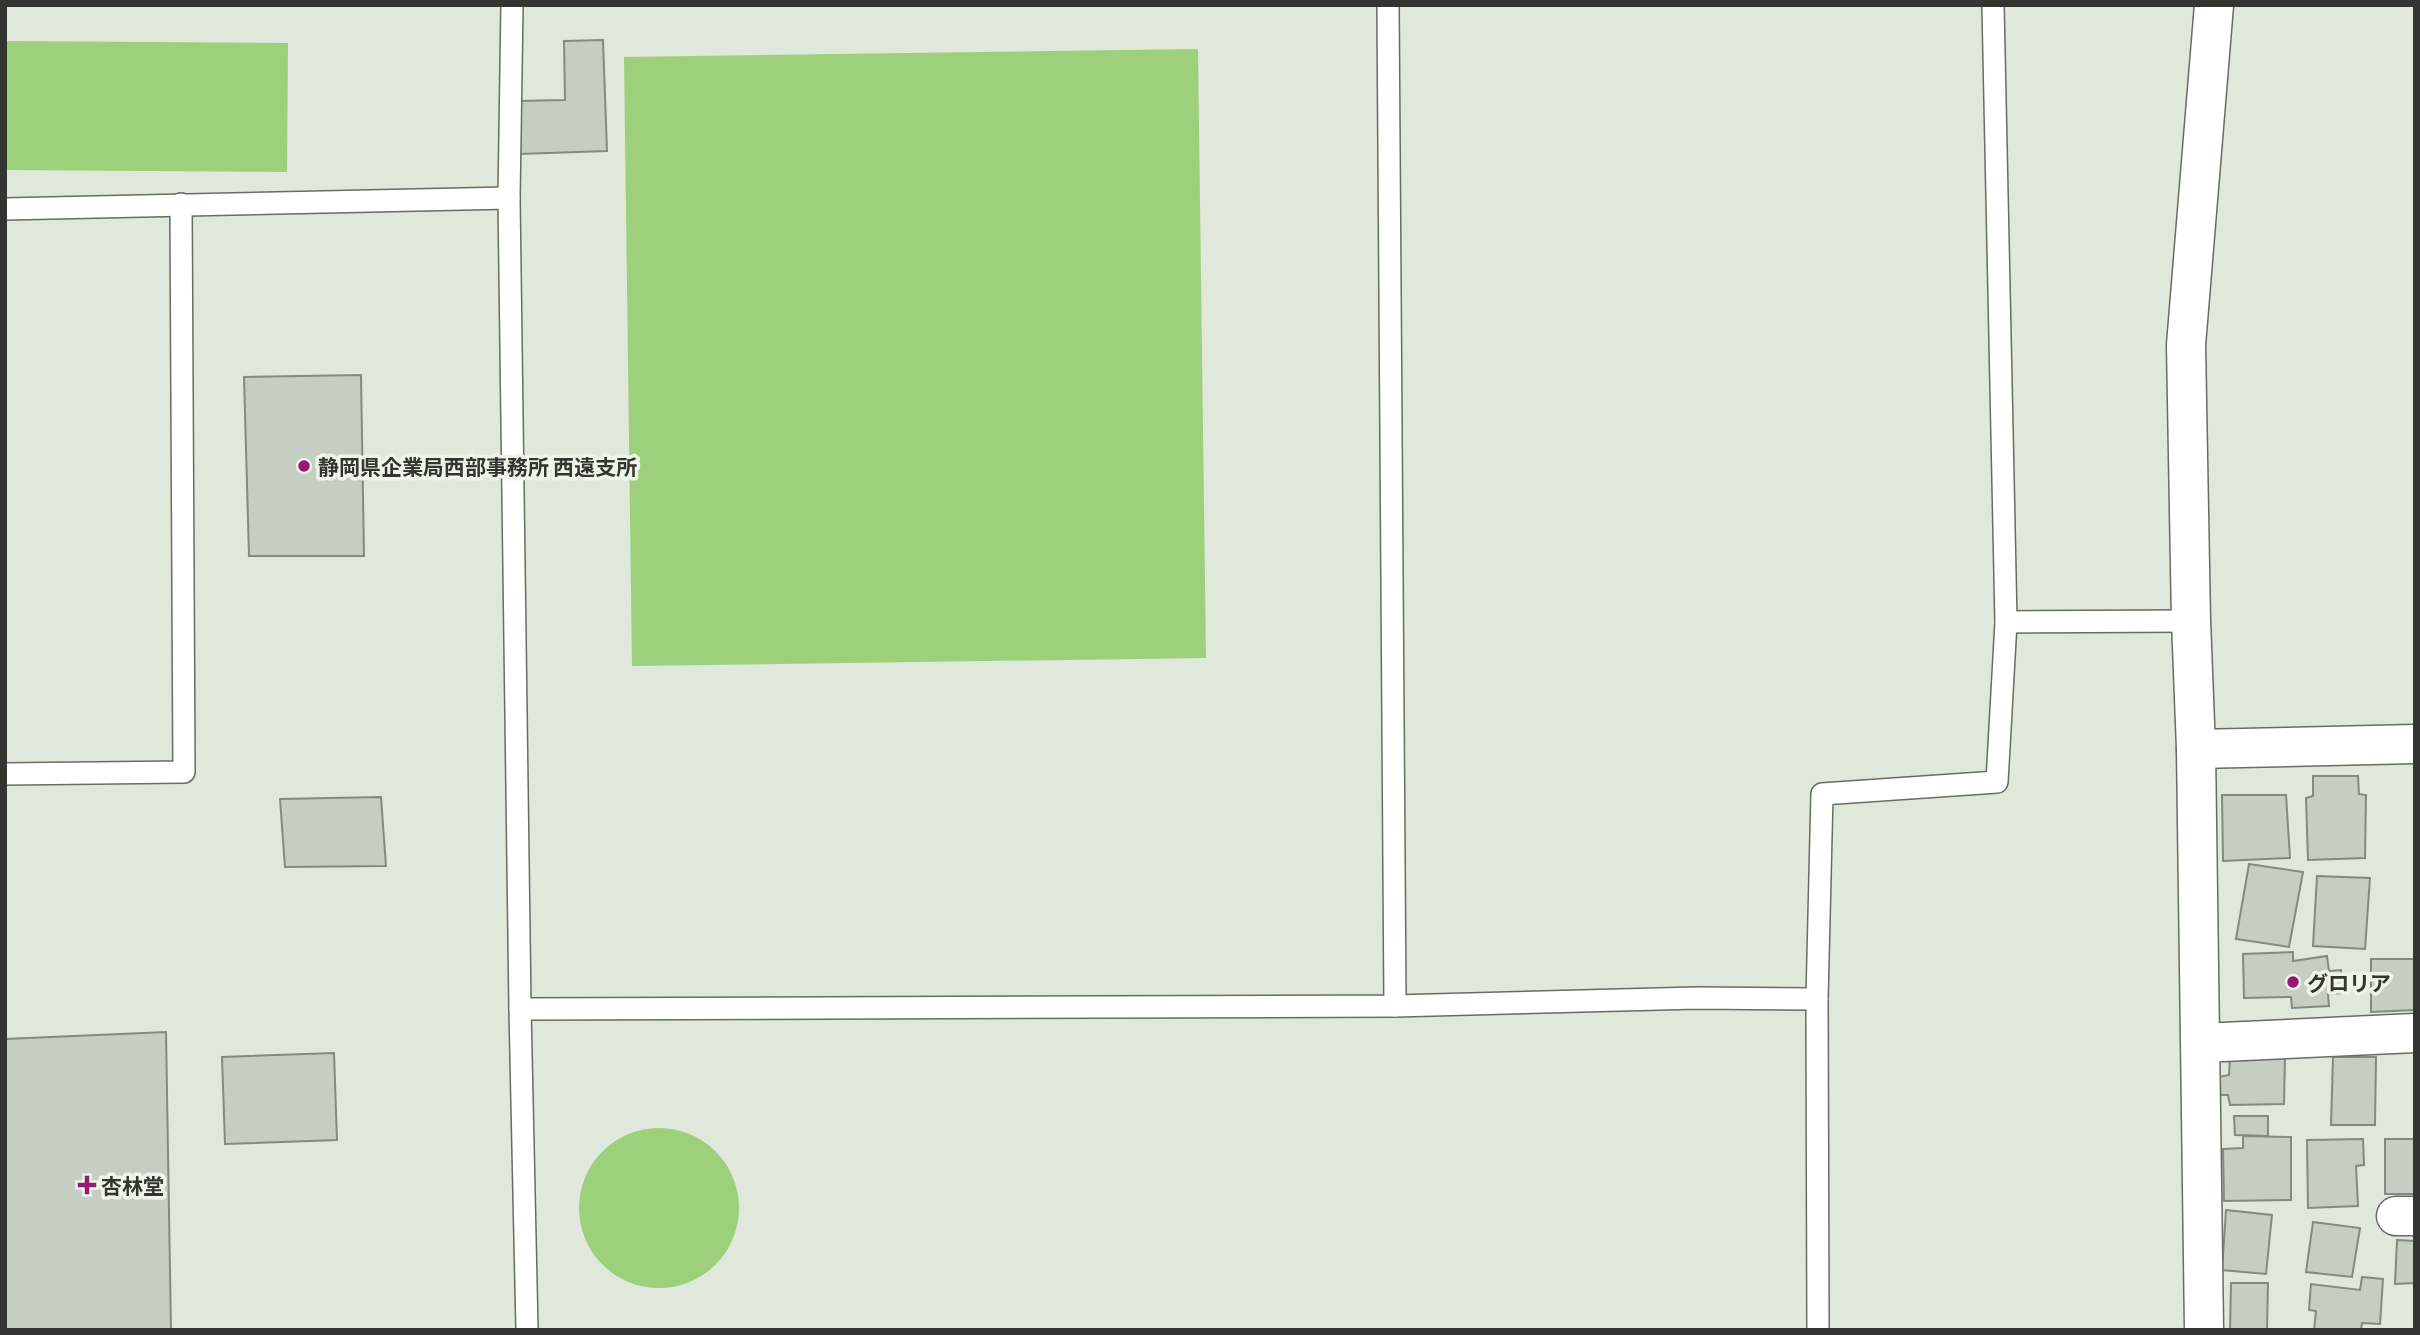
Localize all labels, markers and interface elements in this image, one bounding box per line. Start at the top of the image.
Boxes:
place label: 静岡県企業局西部事務所 西遠支所 [318,454,637,479]
marker: 静岡県企業局西部事務所 西遠支所 [296,458,312,474]
place label: グロリア [2307,970,2391,995]
marker: グロリア [2285,974,2301,990]
place label: 杏林堂 [101,1173,164,1198]
marker: 杏林堂 [79,1177,95,1193]

